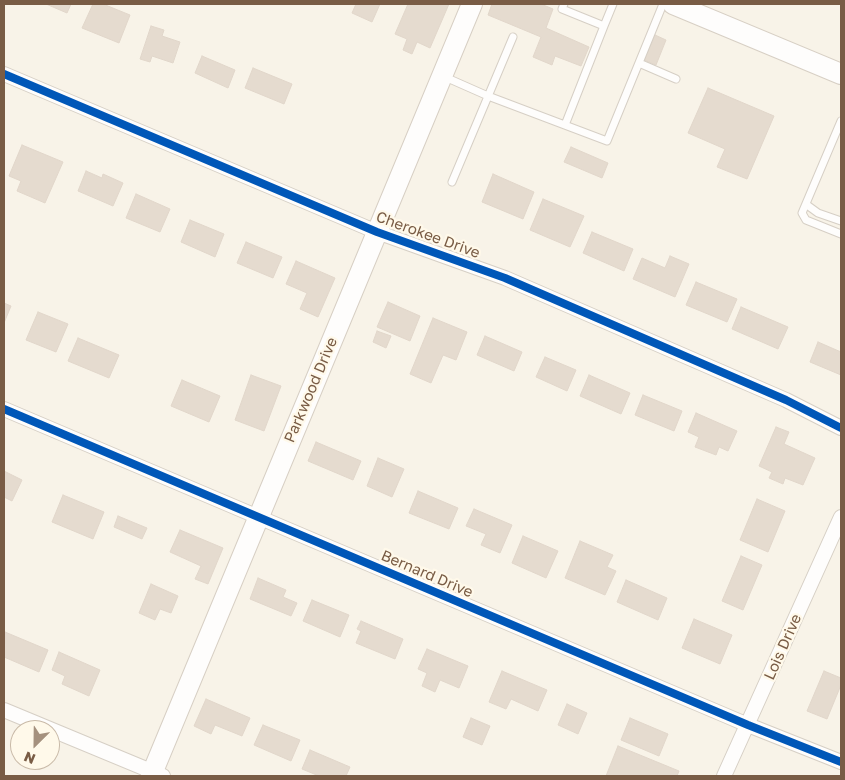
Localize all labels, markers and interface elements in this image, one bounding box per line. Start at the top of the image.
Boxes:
street label: Cherokee Drive [374,208,482,262]
street label: Parkwood Drive [281,335,341,445]
street label: Bernard Drive [378,547,476,601]
street label: Lois Drive [760,611,806,683]
north arrow [10,720,60,770]
text: N [21,748,38,768]

